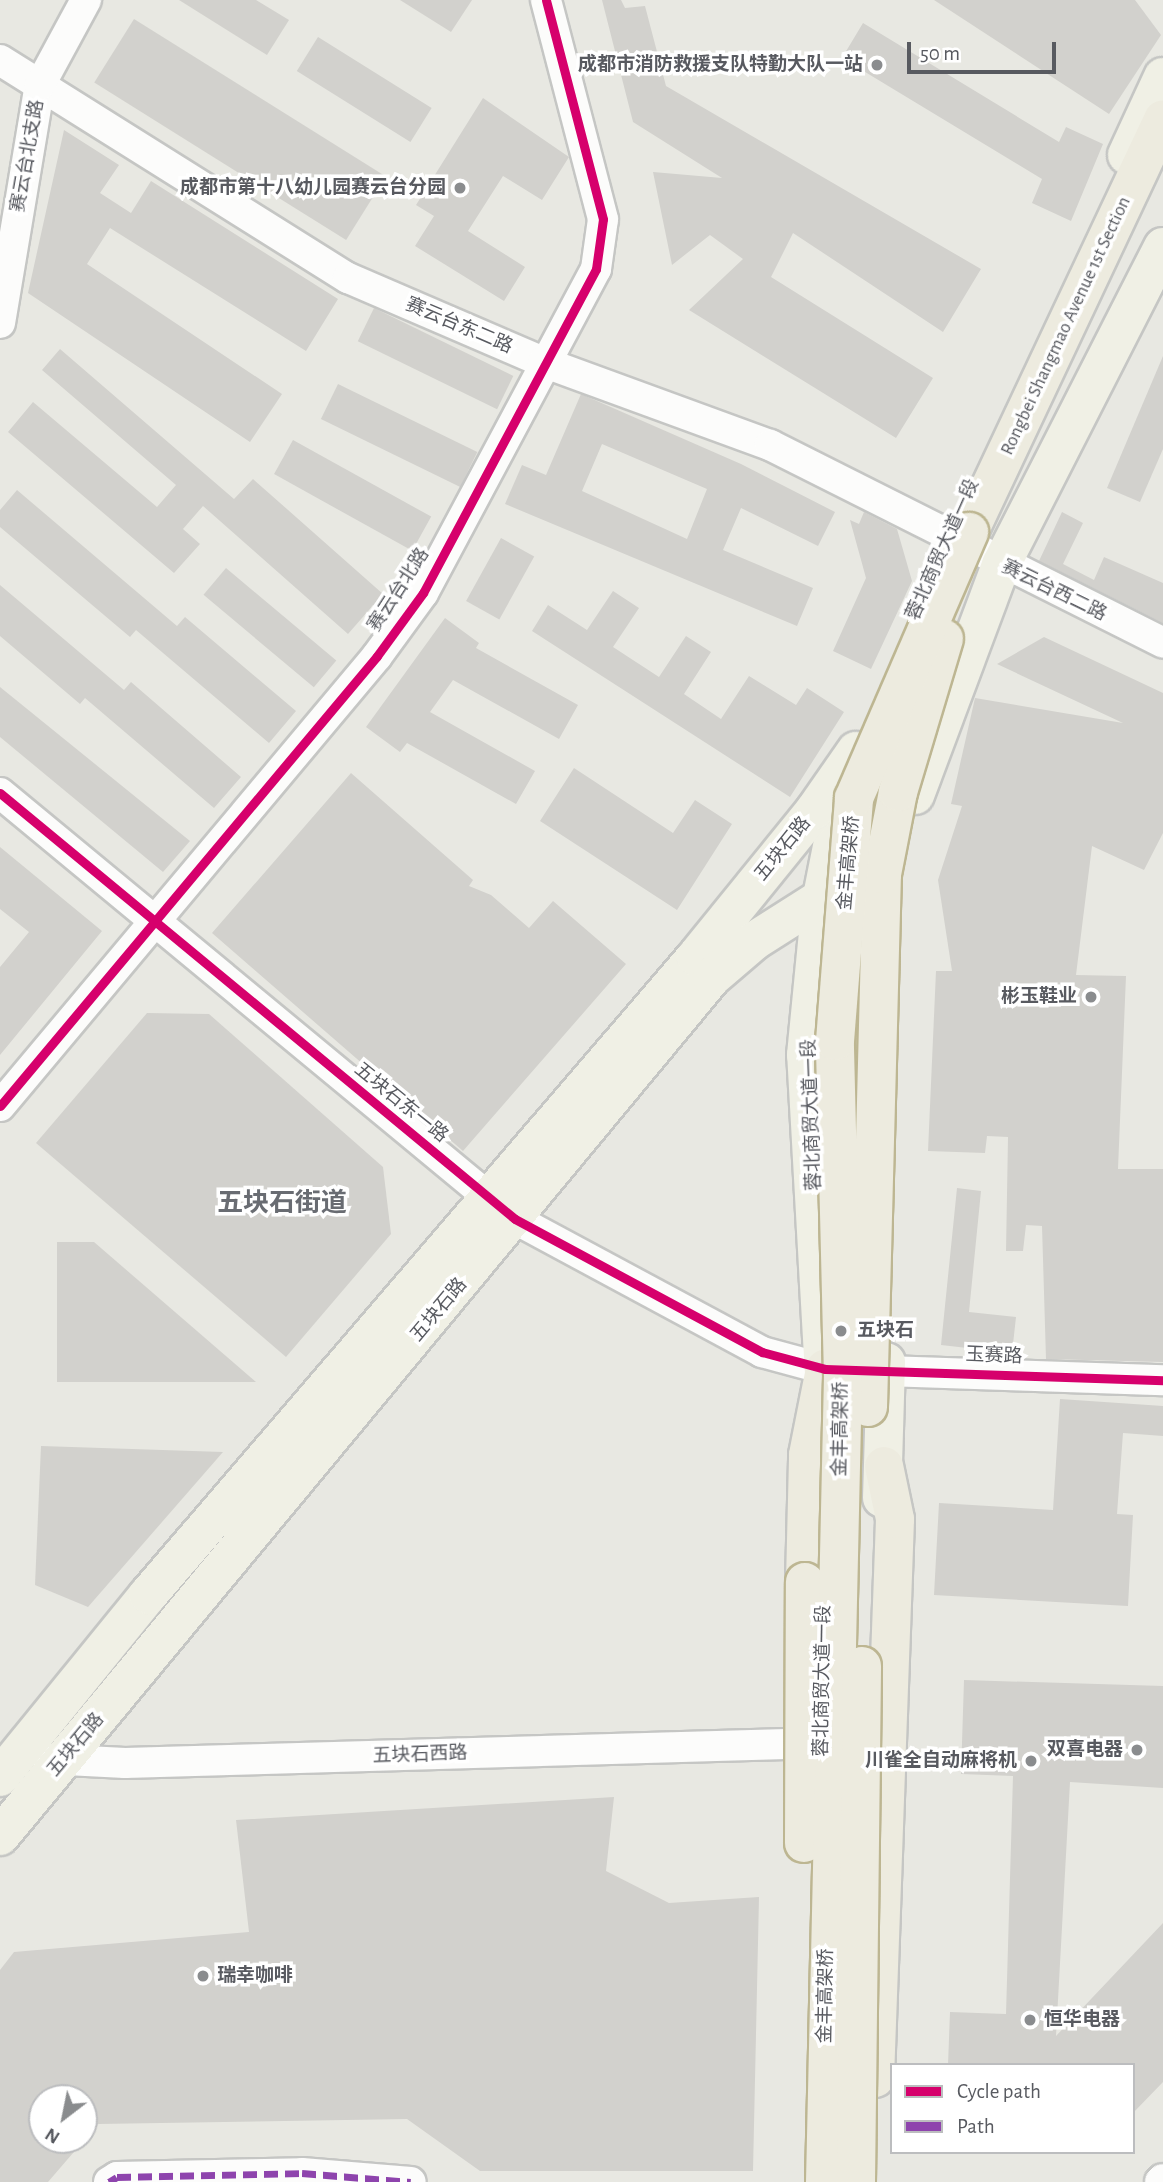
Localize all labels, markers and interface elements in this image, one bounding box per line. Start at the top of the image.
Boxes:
scale bar [911,28,1060,72]
text: 50 m [920,43,960,64]
place label: 成都市消防救援支队特勤大队一站 [578,54,863,76]
marker: 成都市消防救援支队特勤大队一站 [869,57,885,73]
street label: 赛云台北支路 [7,98,49,214]
place label: 成都市第十八幼儿园赛云台分园 [180,177,446,199]
marker: 成都市第十八幼儿园赛云台分园 [452,180,468,196]
street label: Rongbei Shangmao Avenue 1st Section [996,193,1136,459]
street label: 赛云台东二路 [402,293,516,359]
street label: 蓉北商贸大道一段 [902,476,984,624]
street label: 赛云台北路 [364,544,434,636]
street label: 赛云台西二路 [998,556,1110,626]
street label: 五块石路 [750,812,816,886]
street label: 金丰高架桥 [834,815,864,911]
place label: 彬玉鞋业 [1001,986,1077,1008]
marker: 彬玉鞋业 [1083,989,1099,1005]
street label: 蓉北商贸大道一段 [798,1039,826,1191]
street label: 五块石东一路 [350,1058,452,1148]
district label: 五块石街道 [217,1188,347,1220]
street label: 五块石路 [406,1274,472,1346]
place label: 五块石 [857,1320,914,1342]
marker: 五块石 [831,1321,851,1341]
street label: 玉赛路 [965,1344,1023,1368]
street label: 金丰高架桥 [829,1381,853,1477]
street label: 蓉北商贸大道一段 [810,1605,836,1757]
street label: 五块石路 [43,1709,109,1781]
place label: 双喜电器 [1047,1739,1123,1761]
street label: 五块石西路 [372,1742,468,1768]
marker: 双喜电器 [1129,1742,1145,1758]
place label: 川雀全自动麻将机 [865,1750,1017,1772]
marker: 川雀全自动麻将机 [1023,1753,1039,1769]
street label: 金丰高架桥 [814,1948,838,2044]
place label: 瑞幸咖啡 [217,1965,293,1987]
marker: 瑞幸咖啡 [195,1968,211,1984]
place label: 恒华电器 [1044,2009,1120,2031]
marker: 恒华电器 [1022,2012,1038,2028]
legend [890,2063,1135,2154]
text: Cycle path [957,2081,1041,2102]
north arrow [28,2084,98,2154]
text: Path [957,2116,995,2137]
text: N [42,2124,63,2147]

